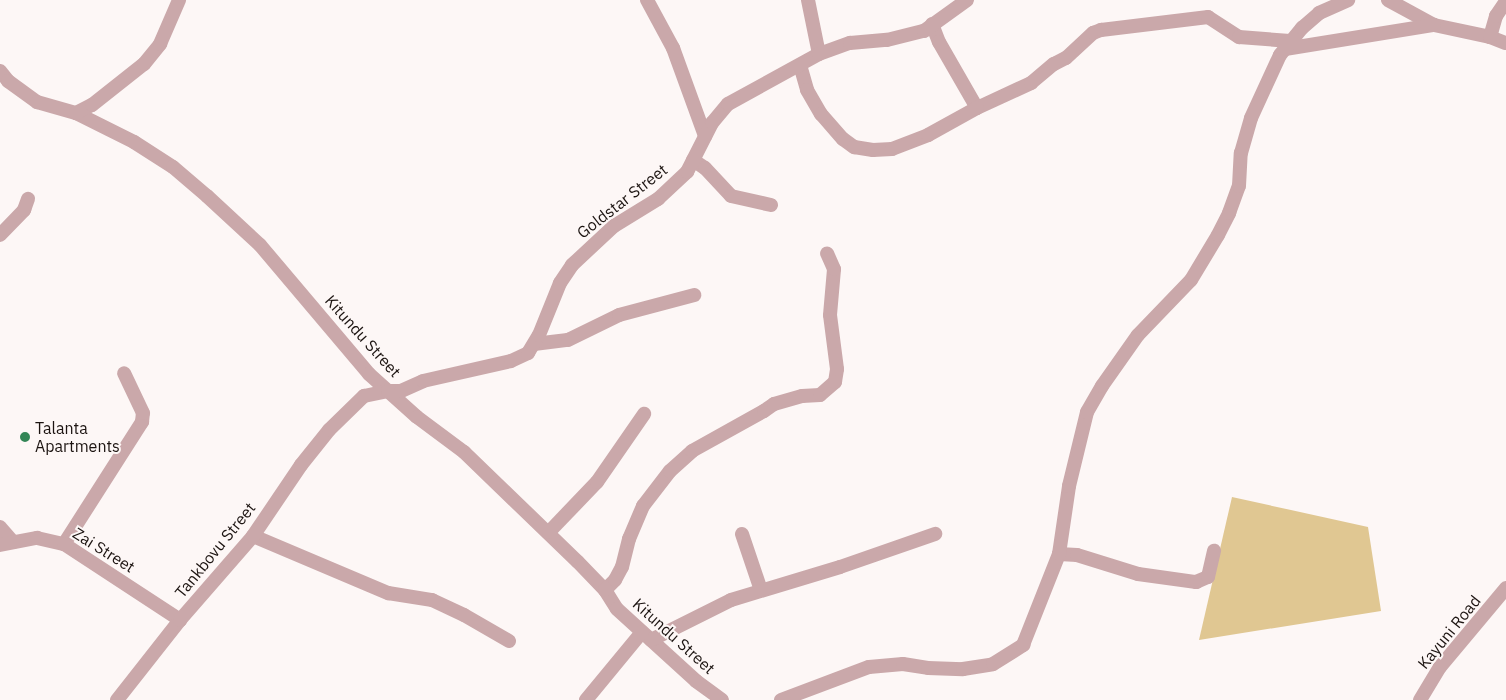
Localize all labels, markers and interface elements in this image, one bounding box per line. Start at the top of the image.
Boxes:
street label: Goldstar Street [573,160,671,242]
street label: Kitundu Street [321,291,405,381]
place label: Talanta Apartments [35,418,120,456]
marker: Talanta Apartments [19,431,31,443]
street label: Tankbovu Street [171,499,259,601]
street label: Zai Street [69,523,139,577]
street label: Kayuni Road [1414,591,1484,673]
street label: Kitundu Street [629,594,719,678]

